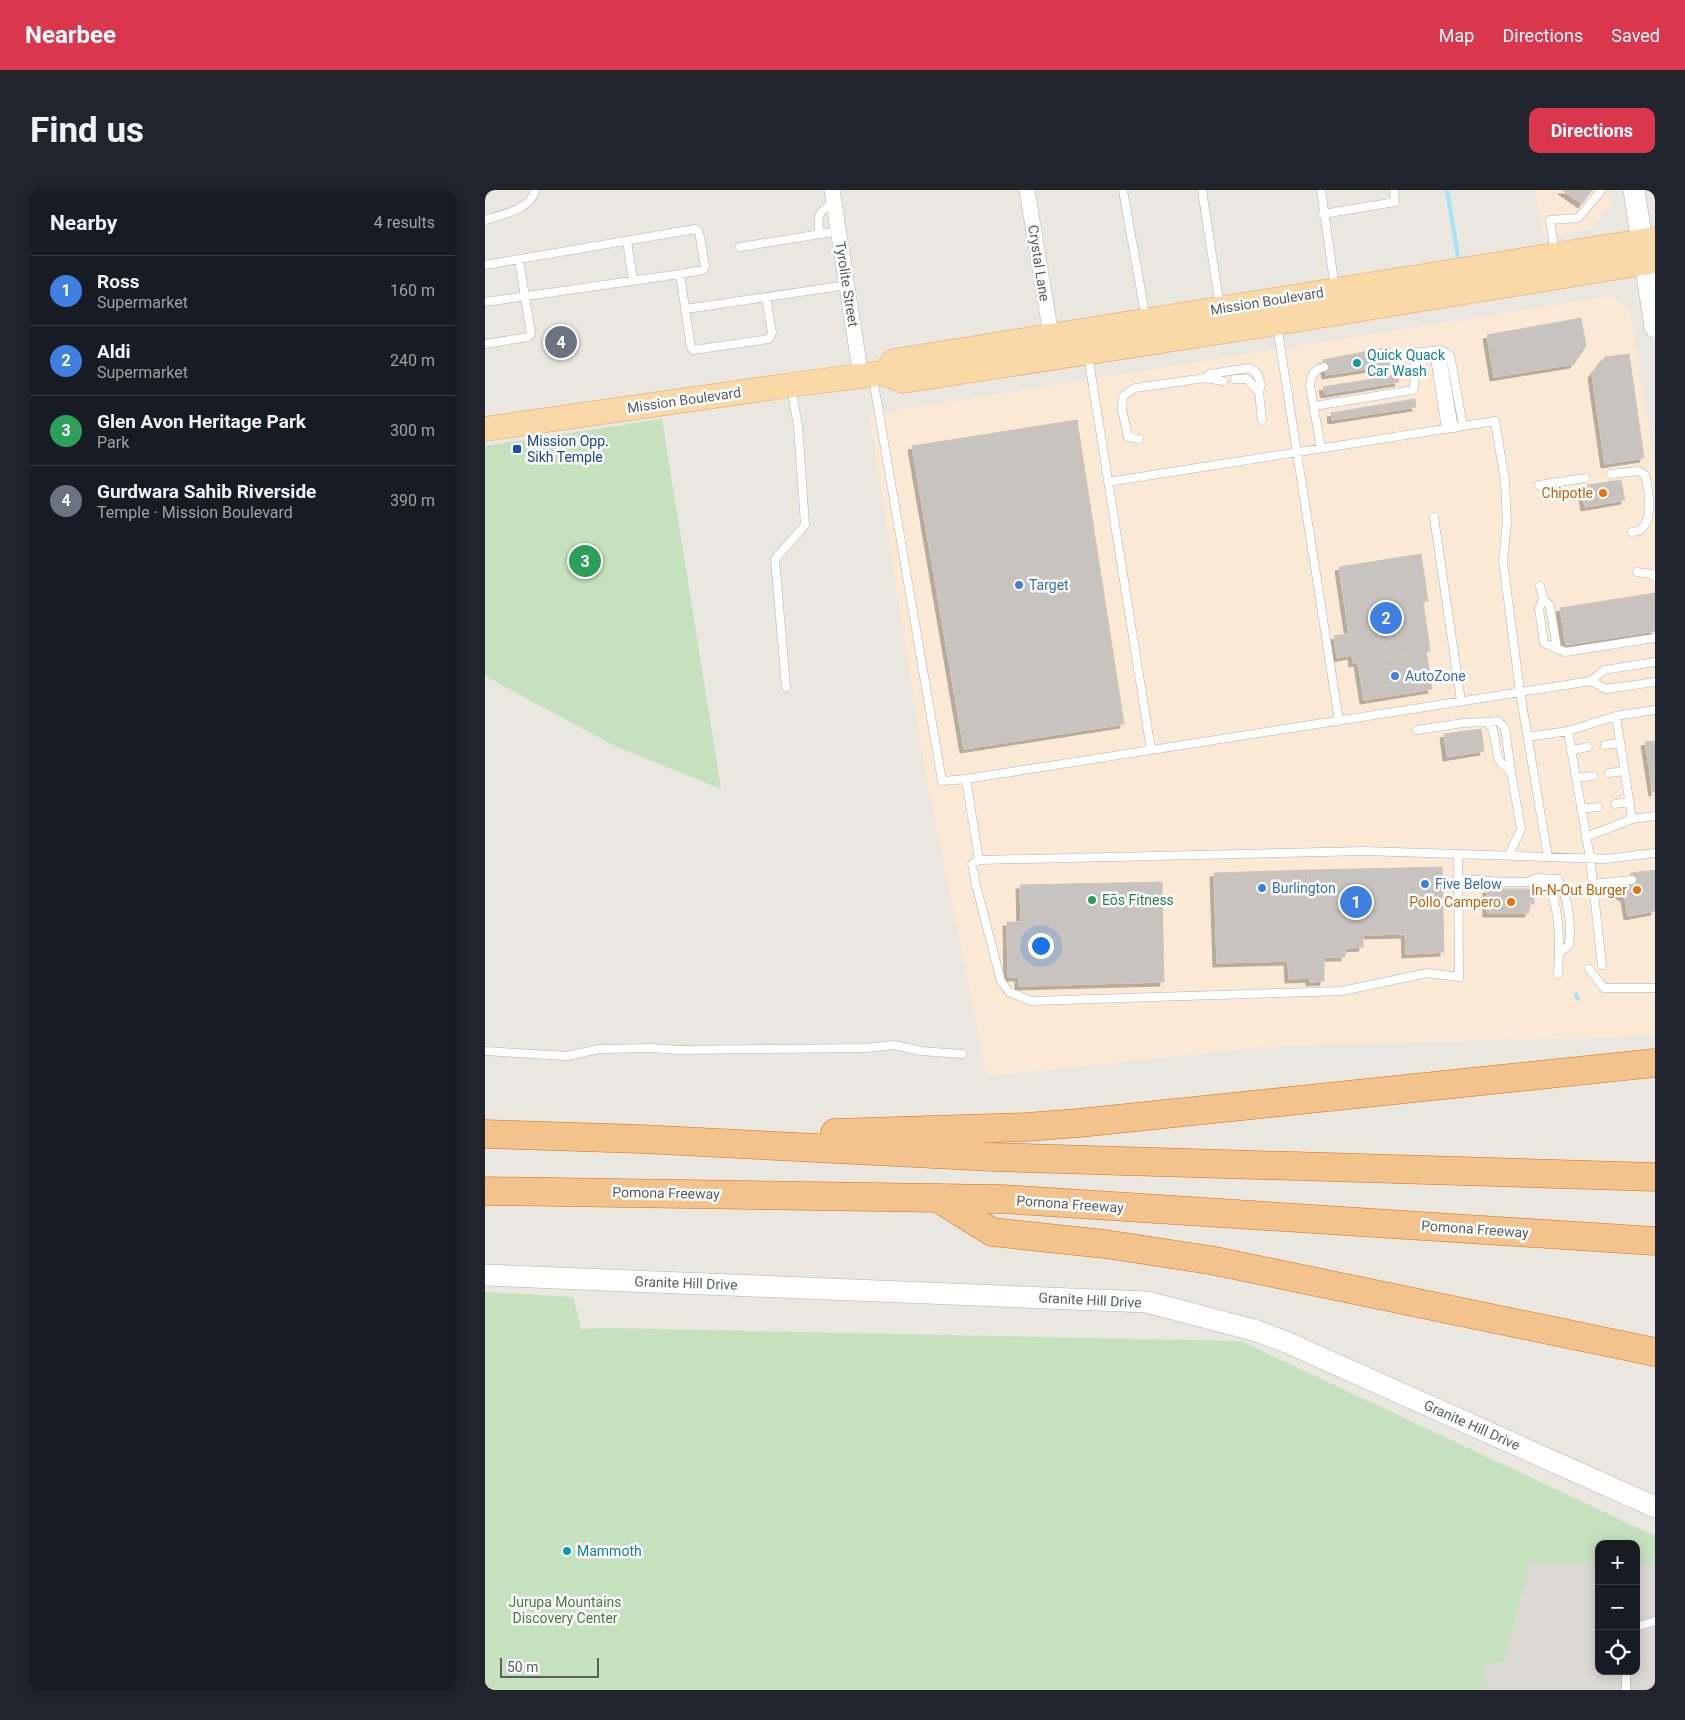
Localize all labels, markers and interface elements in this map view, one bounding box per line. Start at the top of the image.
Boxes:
text: Nearbee [25,21,116,49]
text: Map [1439,25,1474,46]
text: Directions [1502,25,1583,46]
text: Saved [1611,25,1660,46]
button: Directions [1529,108,1655,153]
text: Find us [30,110,144,151]
text: Nearby [50,211,117,235]
text: 4 results [374,213,435,232]
street label: Crystal Lane [1025,224,1053,302]
street label: Tyrolite Street [832,240,862,328]
text: Ross [97,270,139,293]
text: 1 [61,281,71,300]
text: 160 m [390,281,435,300]
street label: Mission Boulevard [1209,284,1325,318]
text: Supermarket [97,293,188,312]
pin: 4 [545,323,577,361]
text: Aldi [97,340,131,363]
place label: Quick Quack Car Wash [1367,347,1446,379]
text: 2 [61,351,71,370]
text: 240 m [390,351,435,370]
marker: Quick Quack Car Wash [1351,357,1363,369]
text: Supermarket [97,363,188,382]
street label: Mission Boulevard [626,384,742,416]
text: Glen Avon Heritage Park [97,410,306,433]
text: 3 [61,421,71,440]
text: 300 m [390,421,435,440]
text: Park [97,433,129,452]
place label: Mission Opp. Sikh Temple [527,433,609,465]
marker: Mission Opp. Sikh Temple [511,443,523,455]
text: Gurdwara Sahib Riverside [97,480,316,503]
place label: Chipotle [1542,485,1593,501]
marker: Chipotle [1597,487,1609,499]
text: 4 [61,491,71,510]
text: 390 m [390,491,435,510]
text: Temple · Mission Boulevard [97,503,293,522]
pin: 3 [569,542,601,580]
place label: Target [1029,577,1069,593]
marker: Target [1013,579,1025,591]
pin: 2 [1370,599,1402,637]
place label: AutoZone [1405,668,1466,684]
marker: AutoZone [1389,670,1401,682]
place label: Five Below [1435,876,1502,892]
marker: Five Below [1419,878,1431,890]
place label: Burlington [1272,880,1336,896]
marker: Burlington [1256,882,1268,894]
place label: In-N-Out Burger [1531,882,1627,898]
pin: 1 [1340,883,1372,921]
marker: In-N-Out Burger [1631,884,1643,896]
place label: Eōs Fitness [1102,892,1174,908]
marker: Eōs Fitness [1086,894,1098,906]
place label: Pollo Campero [1409,894,1501,910]
marker: Pollo Campero [1505,896,1517,908]
your location [1028,933,1054,959]
street label: Pomona Freeway [612,1184,720,1202]
street label: Pomona Freeway [1016,1192,1125,1216]
street label: Pomona Freeway [1421,1217,1530,1241]
street label: Granite Hill Drive [634,1273,738,1293]
street label: Granite Hill Drive [1038,1289,1142,1311]
street label: Granite Hill Drive [1422,1397,1522,1453]
map controls [1595,1540,1640,1675]
button: + [1595,1540,1640,1585]
place label: Mammoth [577,1543,642,1559]
marker: Mammoth [561,1545,573,1557]
button: − [1595,1585,1640,1630]
park label: Jurupa Mountains Discovery Center [508,1594,622,1626]
button: locate [1595,1630,1640,1675]
scale bar [500,1655,599,1678]
text: 50 m [507,1659,539,1675]

